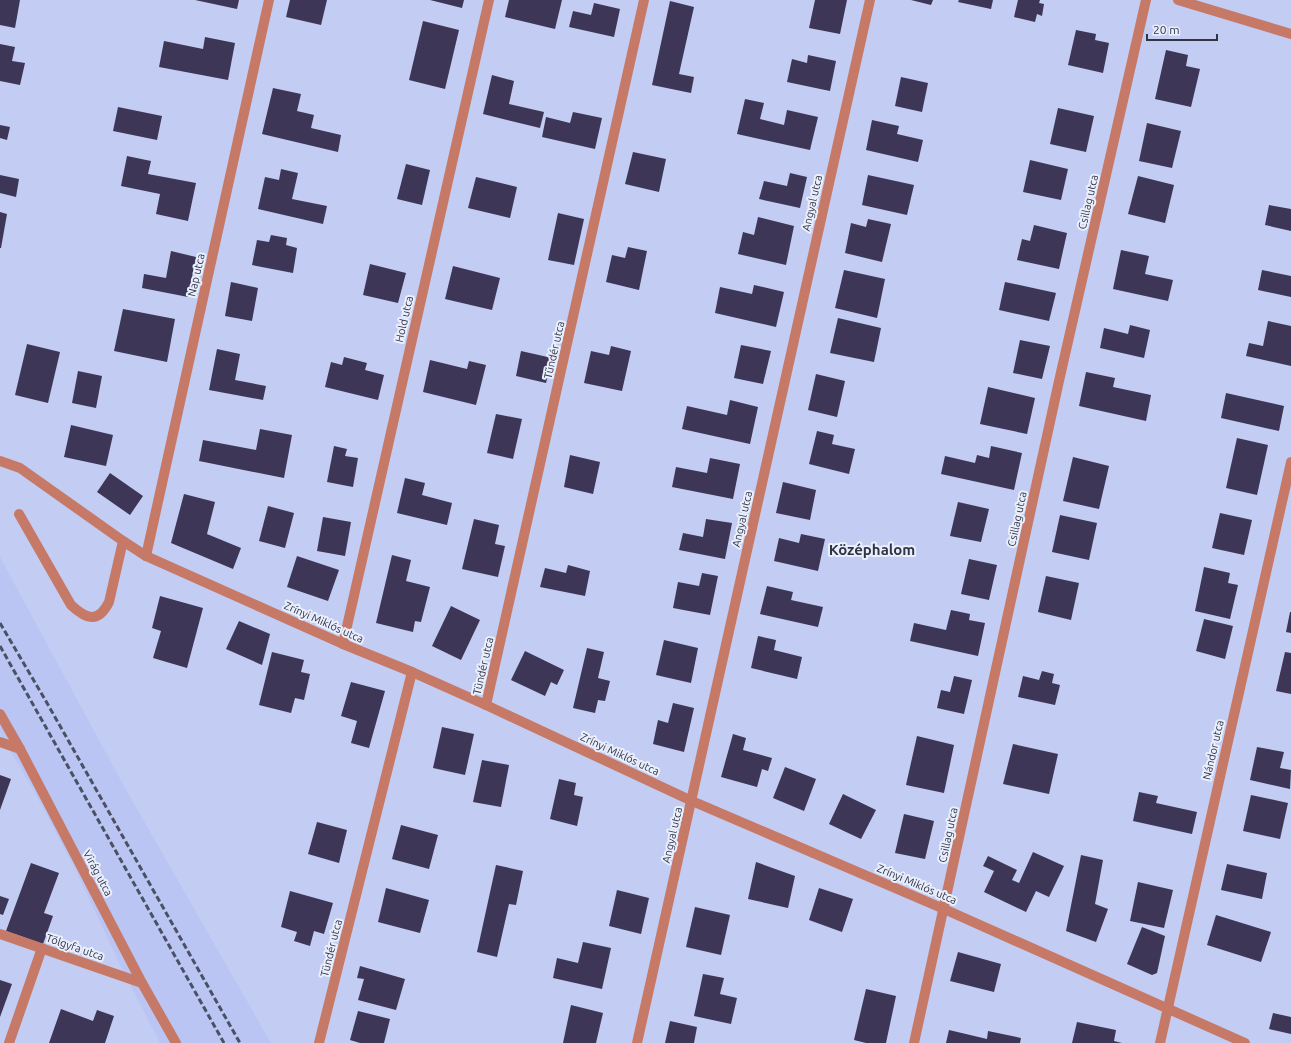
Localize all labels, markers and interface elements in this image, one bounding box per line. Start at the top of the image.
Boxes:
scale bar [1147,16,1217,42]
text: 20 m [1153,23,1180,36]
street label: Csillag utca [1076,173,1100,231]
street label: Angyal utca [800,174,824,232]
street label: Nap utca [185,252,207,298]
street label: Hold utca [393,295,415,343]
street label: Tündér utca [542,320,566,380]
street label: Angyal utca [730,490,754,548]
street label: Csillag utca [1005,490,1029,548]
district label: Középhalom [829,541,915,558]
street label: Zrínyi Miklós utca [283,599,365,645]
street label: Tündér utca [471,636,495,696]
street label: Nándor utca [1200,719,1226,781]
street label: Zrínyi Miklós utca [579,730,661,778]
street label: Angyal utca [660,806,684,864]
street label: Csillag utca [936,806,960,864]
street label: Virág utca [81,848,115,898]
street label: Zrínyi Miklós utca [875,862,959,906]
street label: Tündér utca [318,918,344,978]
street label: Tölgyfa utca [45,932,105,962]

